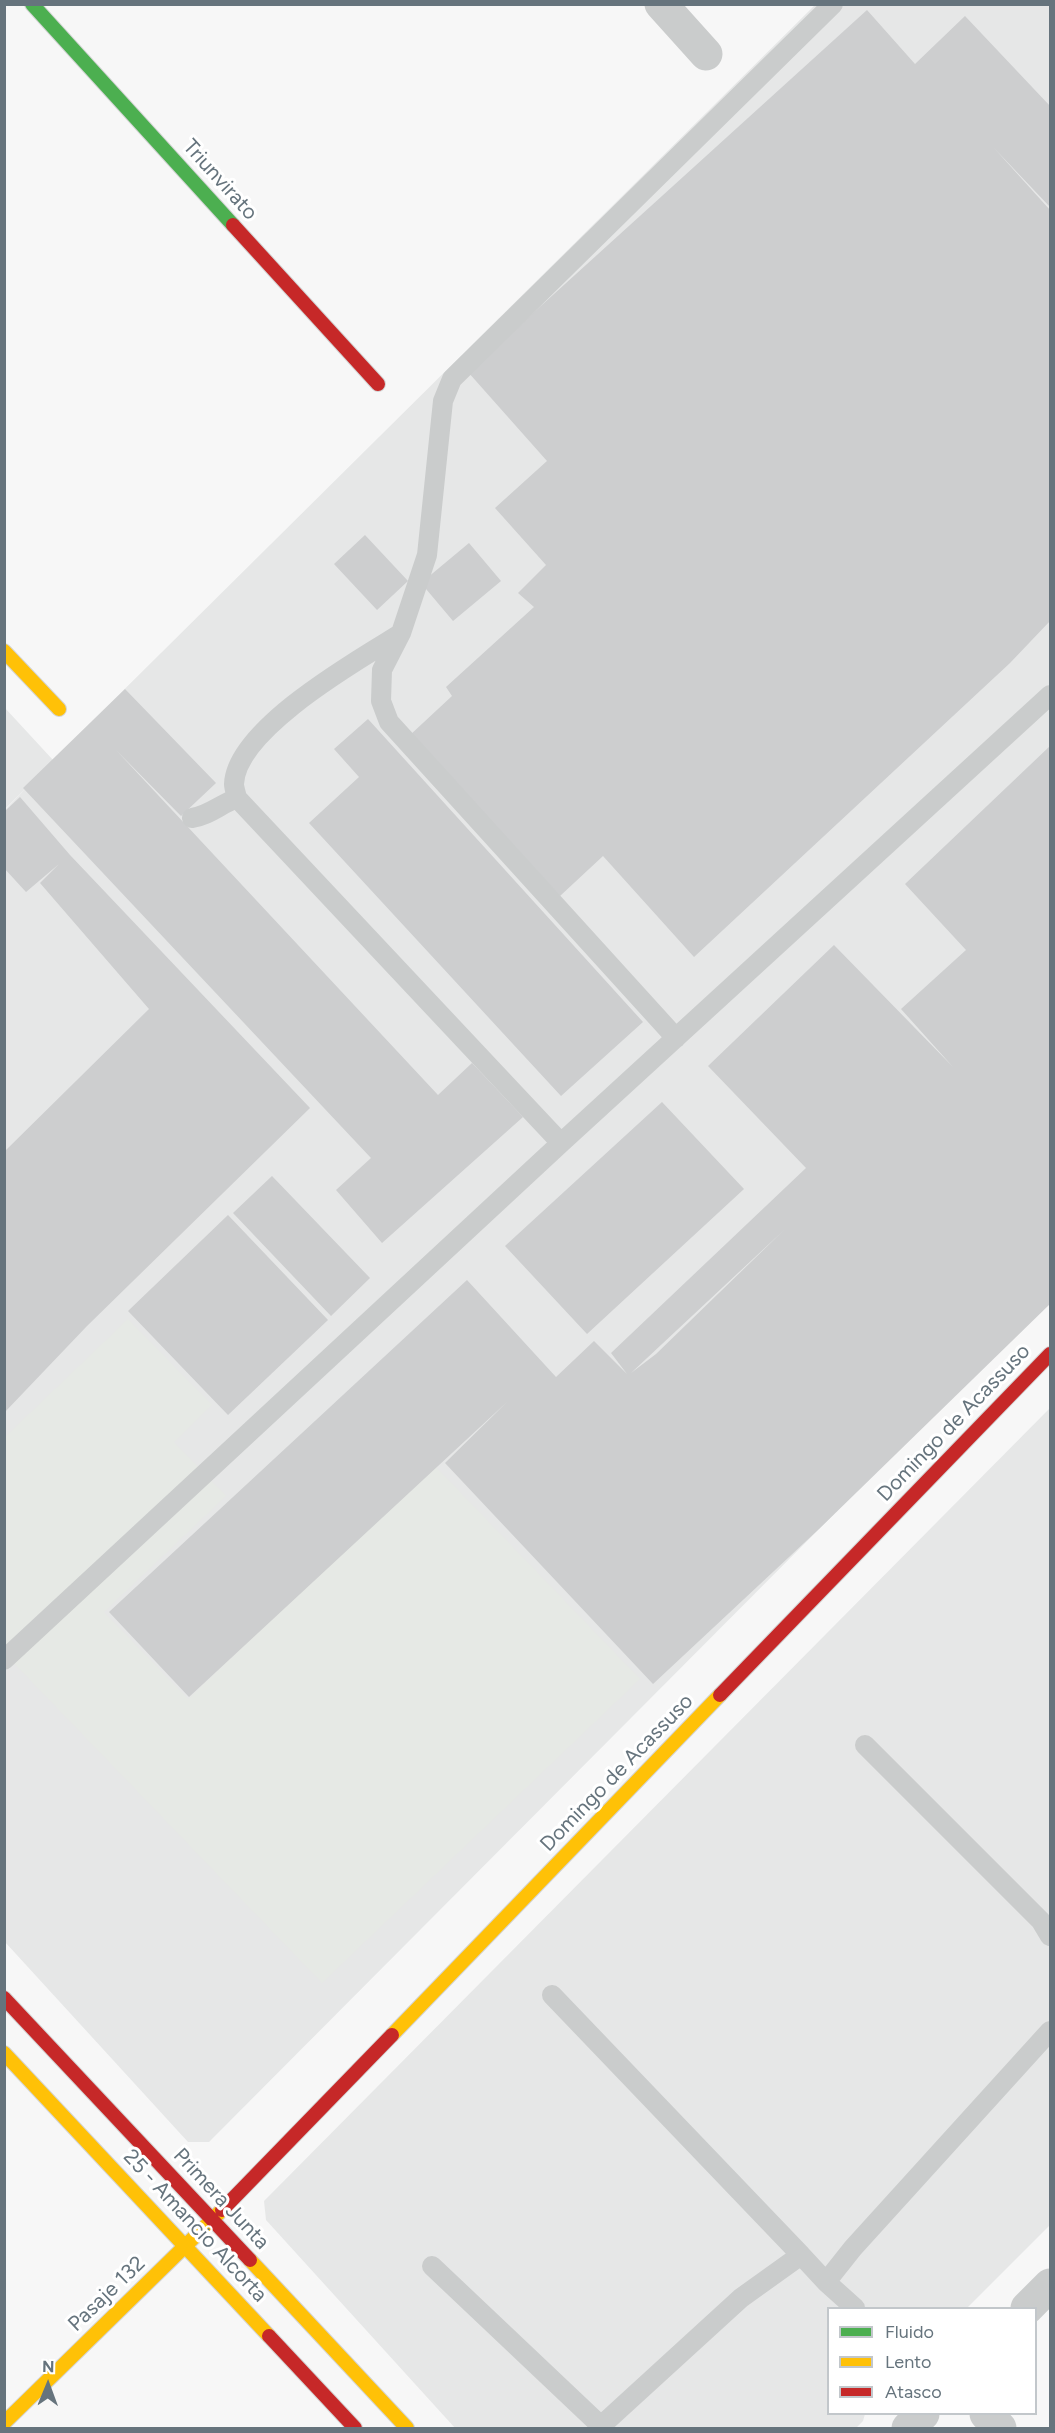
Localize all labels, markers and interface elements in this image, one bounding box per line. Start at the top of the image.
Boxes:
street label: Triunvirato [177,135,263,225]
street label: Domingo de Acassuso [872,1339,1036,1507]
street label: Domingo de Acassuso [535,1689,699,1857]
street label: Primera Junta [168,2143,274,2255]
street label: 25 - Amancio Alcorta [118,2145,272,2307]
street label: Pasaje 132 [63,2251,151,2337]
legend [827,2307,1037,2415]
text: Fluido [885,2321,934,2343]
text: Lento [885,2351,931,2373]
north arrow [18,2355,78,2415]
text: N [42,2357,55,2376]
text: Atasco [885,2381,942,2403]

